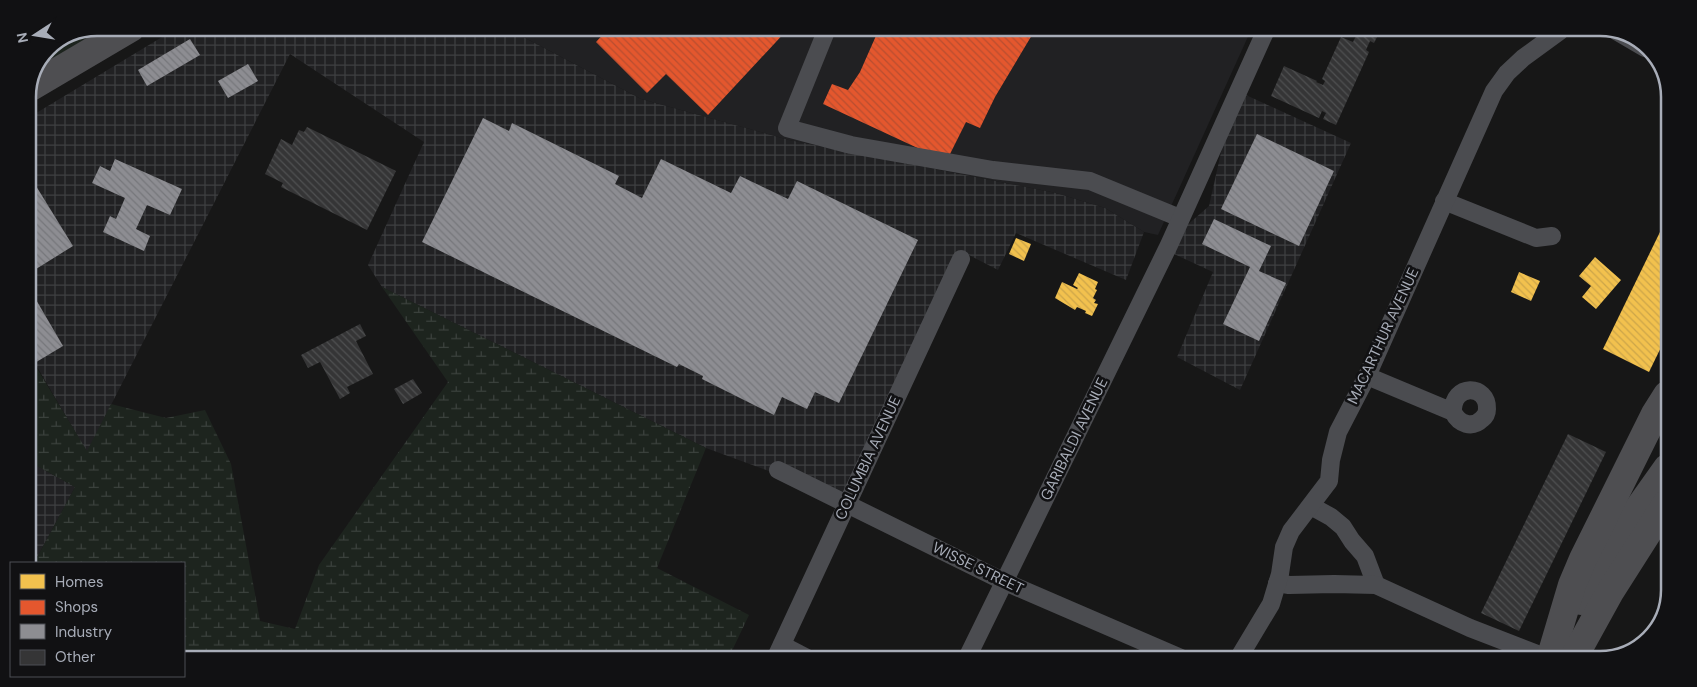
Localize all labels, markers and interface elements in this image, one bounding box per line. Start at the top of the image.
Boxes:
north arrow [10,10,60,60]
text: N [12,31,32,45]
street label: MACARTHUR AVENUE [1343,265,1423,407]
street label: GARIBALDI AVENUE [1036,374,1112,504]
street label: COLUMBIA AVENUE [831,393,905,523]
street label: WISSE STREET [929,537,1027,599]
legend [10,562,185,677]
text: Homes [55,572,104,592]
text: Shops [55,597,98,617]
text: Industry [55,622,113,642]
text: Other [55,647,96,667]

